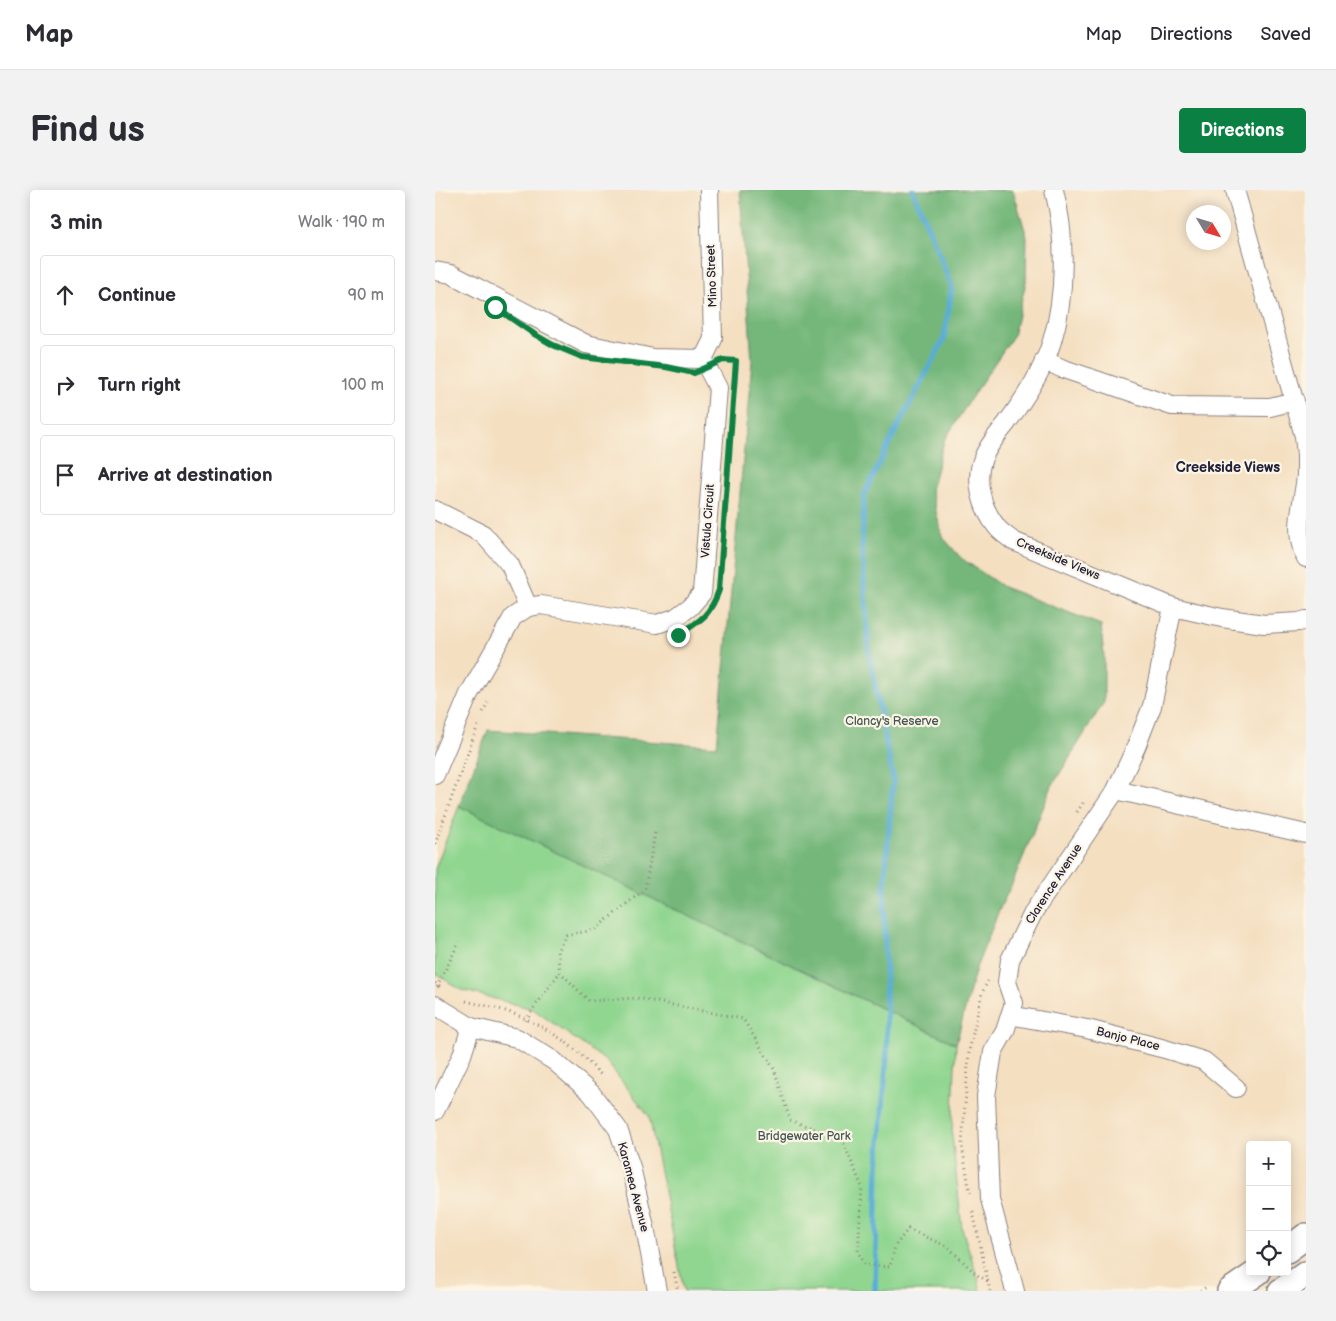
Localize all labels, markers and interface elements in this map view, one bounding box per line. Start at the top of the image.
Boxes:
text: Map [25,20,73,49]
text: Map [1086,24,1122,45]
text: Directions [1150,24,1232,45]
text: Saved [1260,24,1311,45]
button: Directions [1179,108,1306,153]
text: Find us [30,109,145,152]
north arrow [1186,205,1231,250]
text: 3 min [50,210,103,235]
text: Walk · 190 m [298,213,385,232]
street label: Mino Street [703,244,721,308]
icon: ahead [51,281,79,309]
text: Continue [98,284,176,307]
text: 90 m [348,286,384,305]
route start [484,296,507,319]
icon: right [51,371,79,399]
text: Turn right [98,374,181,397]
text: 100 m [341,376,384,395]
district label: Creekside Views [1176,459,1280,476]
icon: arrive [51,461,79,489]
text: Arrive at destination [98,464,273,487]
street label: Vistula Circuit [698,483,718,558]
street label: Creekside Views [1014,535,1102,583]
route end [667,624,690,647]
park label: Clancy's Reserve [845,714,939,729]
street label: Clarence Avenue [1022,841,1086,927]
street label: Banjo Place [1095,1024,1161,1054]
park label: Bridgewater Park [757,1129,851,1144]
street label: Karamea Avenue [614,1140,652,1234]
map controls [1246,1141,1291,1276]
button: + [1246,1141,1291,1186]
button: − [1246,1186,1291,1231]
button: locate [1246,1231,1291,1276]

